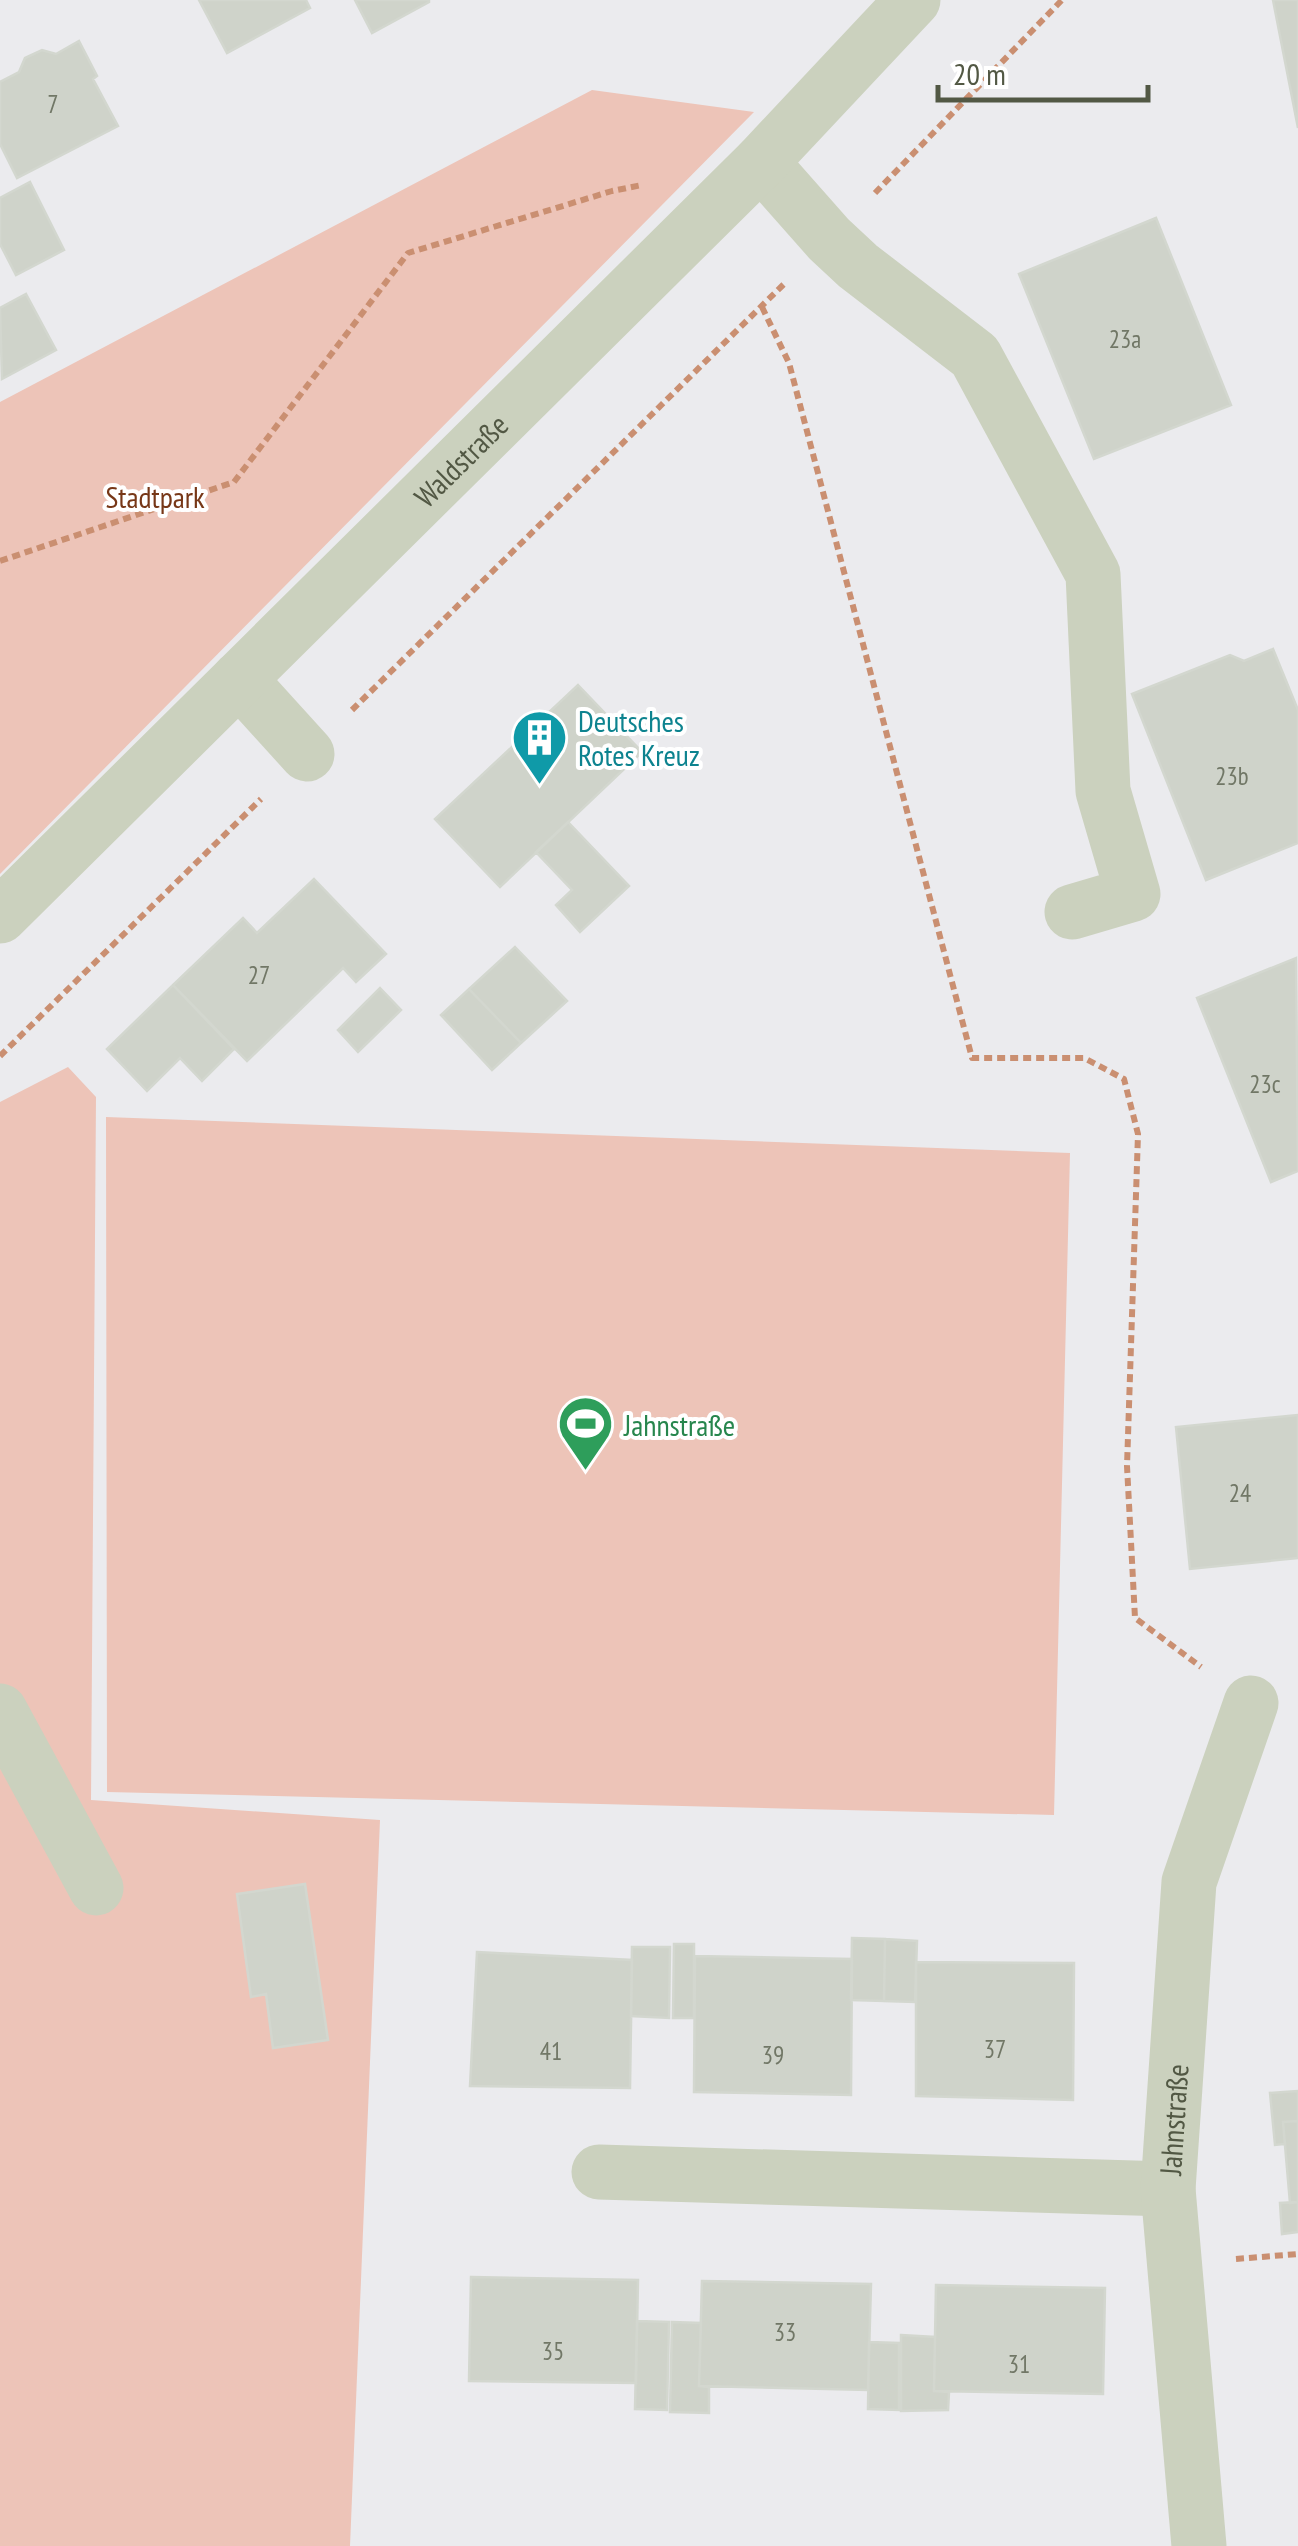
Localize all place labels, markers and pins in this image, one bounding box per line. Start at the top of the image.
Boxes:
place label: Deutsches Rotes Kreuz [578,701,700,774]
building icon: Deutsches Rotes Kreuz [509,707,569,786]
sports icon: Jahnstraße [555,1394,615,1473]
place label: Jahnstraße [623,1405,735,1444]

